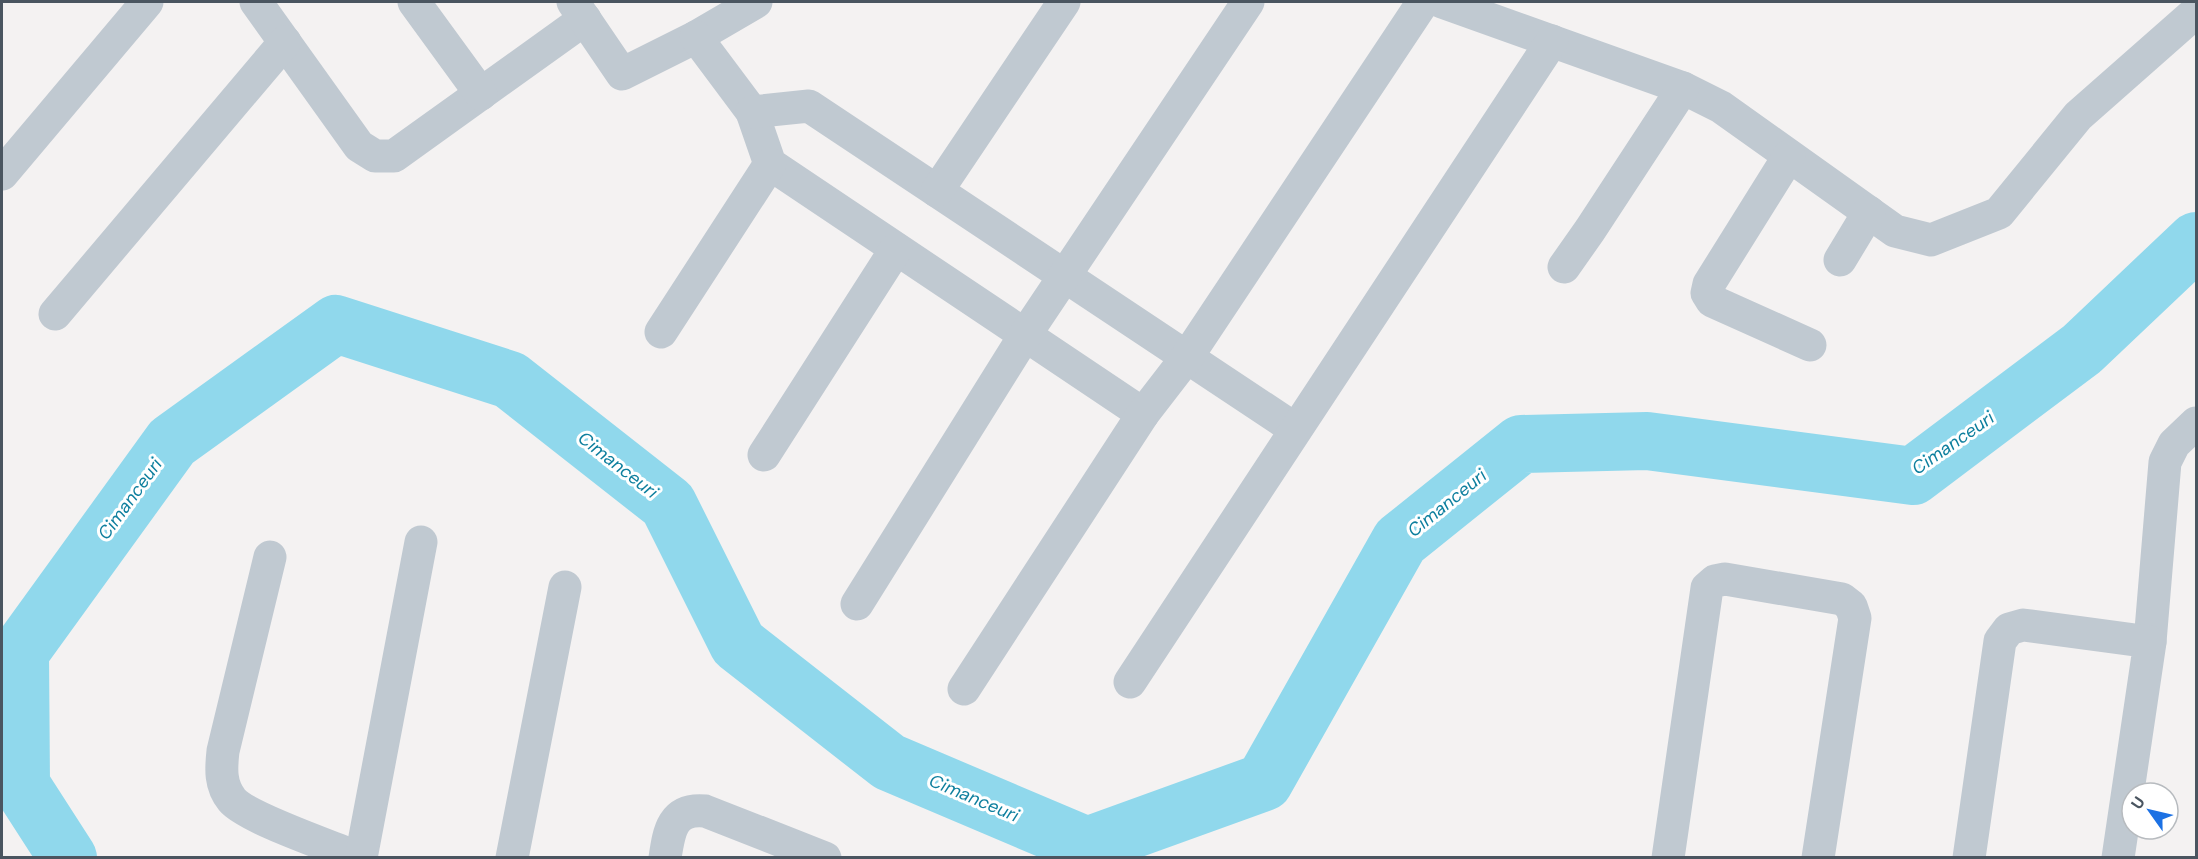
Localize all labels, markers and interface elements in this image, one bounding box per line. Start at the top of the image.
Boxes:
water label: Cimanceuri [1907,405,1999,480]
water label: Cimanceuri [573,426,663,504]
water label: Cimanceuri [92,453,168,545]
water label: Cimanceuri [1402,463,1492,542]
water label: Cimanceuri [925,768,1023,828]
north arrow [2120,781,2180,841]
text: U [2126,792,2150,813]

